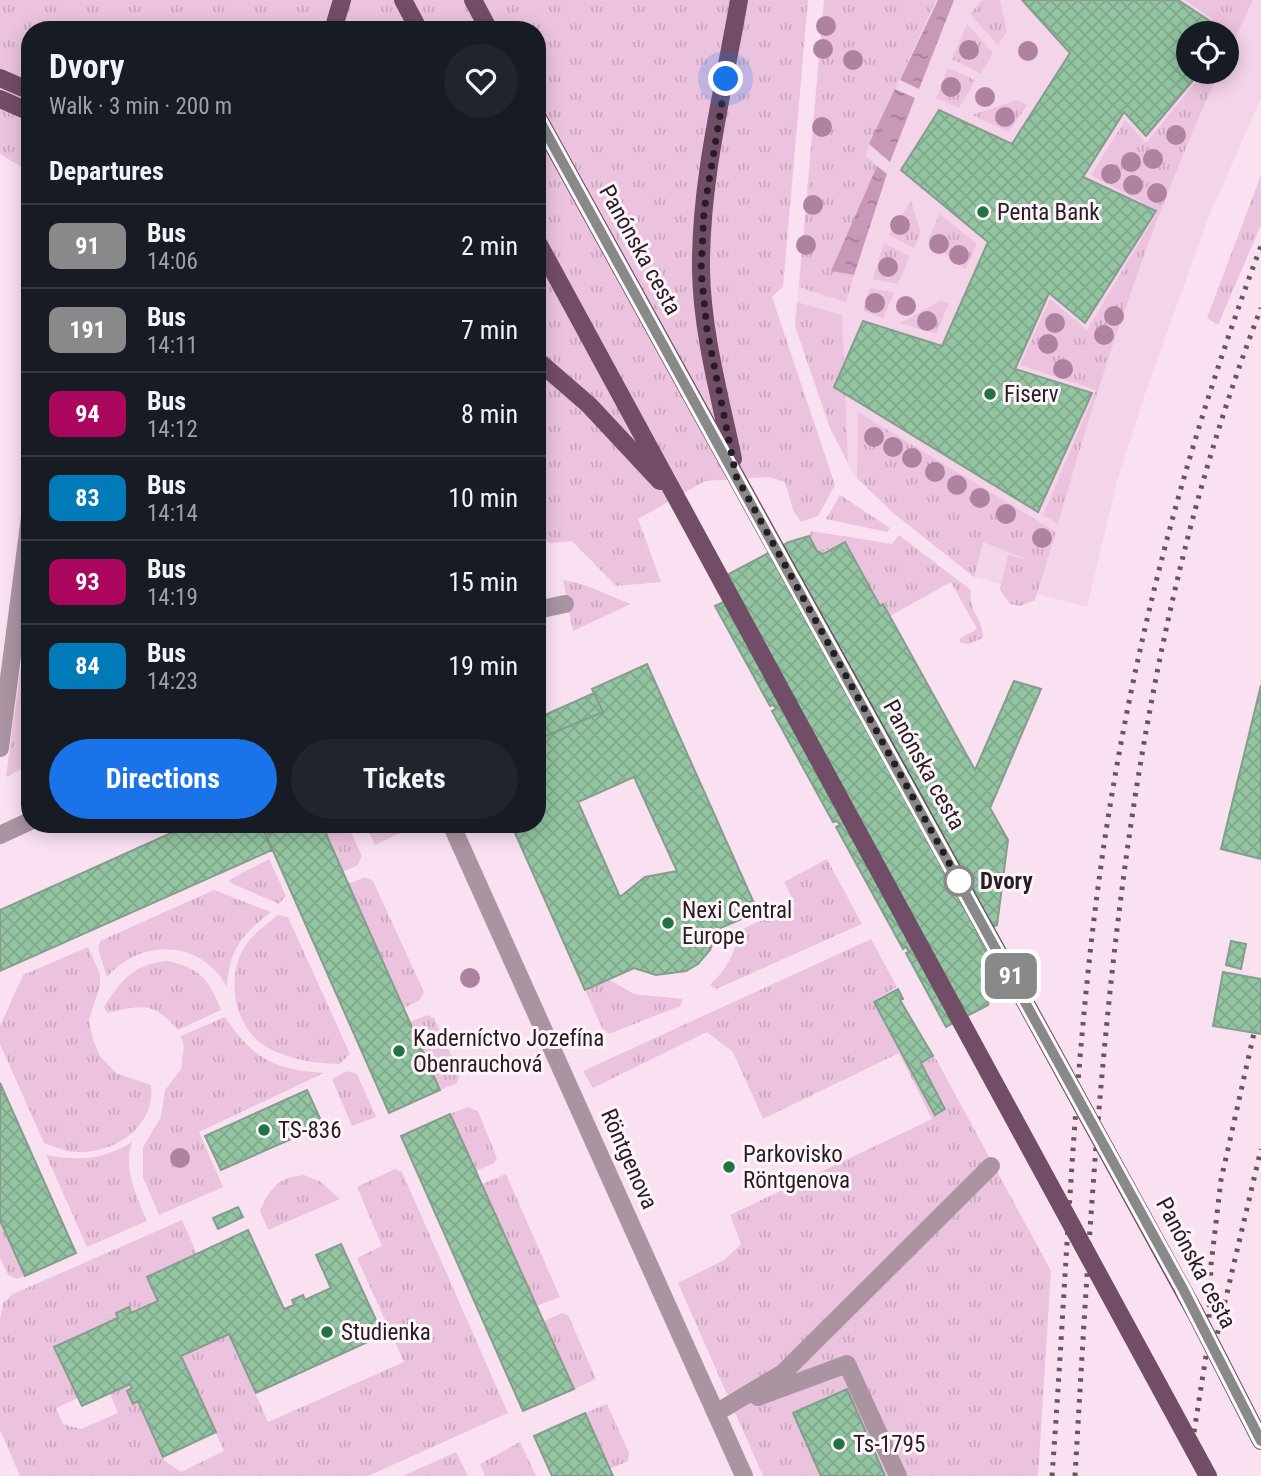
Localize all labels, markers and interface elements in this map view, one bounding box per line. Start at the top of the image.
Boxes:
map controls [1176,21,1239,84]
button: locate [1176,21,1239,84]
button: heart [444,44,518,118]
text: Dvory [49,47,125,86]
your location [708,61,743,96]
text: Walk · 3 min · 200 m [49,93,232,120]
text: Departures [49,156,164,186]
street label: Panónska cesta [593,180,687,320]
place label: Penta Bank [997,199,1100,226]
marker: Penta Bank [975,204,991,220]
text: Bus [147,218,186,248]
text: 2 min [461,231,518,261]
text: 91 [75,232,100,260]
text: 14:06 [147,248,198,275]
text: Bus [147,302,186,332]
text: 7 min [461,315,518,345]
text: 191 [69,316,106,344]
text: 14:11 [147,332,198,359]
place label: Fiserv [1004,381,1059,408]
text: Bus [147,386,186,416]
marker: Fiserv [982,386,998,402]
text: 8 min [461,399,518,429]
text: 94 [75,400,100,428]
text: 14:12 [147,416,198,443]
text: Bus [147,470,186,500]
text: 10 min [448,483,518,513]
text: 83 [75,484,100,512]
text: 14:14 [147,500,198,527]
text: Bus [147,554,186,584]
text: 15 min [448,567,518,597]
text: 93 [75,568,100,596]
text: 14:19 [147,584,198,611]
text: Bus [147,638,186,668]
text: 19 min [448,651,518,681]
text: 84 [75,652,100,680]
text: 14:23 [147,668,198,695]
street label: Panónska cesta [877,695,971,835]
button: Directions [49,739,277,819]
button: Tickets [291,739,518,819]
marker: Dvory [944,866,974,896]
place label: Dvory [980,868,1033,895]
place label: Nexi Central Europe [682,897,792,950]
marker: Nexi Central Europe [660,915,676,931]
line badge: 91 [979,953,1042,999]
text: 91 [999,962,1023,990]
place label: Kaderníctvo Jozefína Obenrauchová [413,1025,604,1078]
marker: Kaderníctvo Jozefína Obenrauchová [391,1043,407,1059]
street label: Röntgenova [595,1105,663,1213]
place label: TS-836 [278,1117,342,1144]
marker: TS-836 [256,1122,272,1138]
place label: Parkovisko Röntgenova [743,1141,850,1194]
marker: Parkovisko Röntgenova [721,1159,737,1175]
street label: Panónska cesta [1150,1193,1242,1333]
place label: Studienka [341,1319,431,1346]
marker: Studienka [319,1324,335,1340]
place label: Ts-1795 [853,1431,925,1458]
marker: Ts-1795 [831,1436,847,1452]

